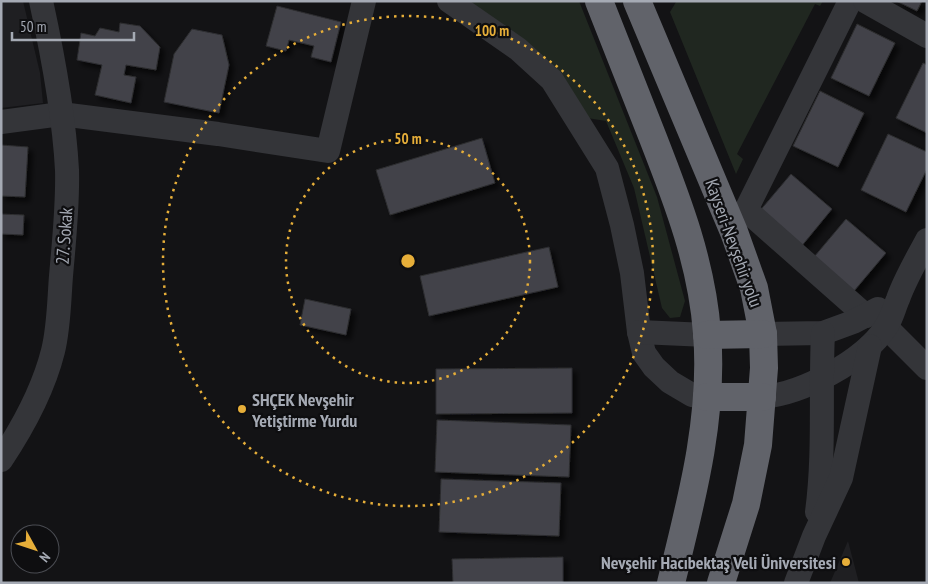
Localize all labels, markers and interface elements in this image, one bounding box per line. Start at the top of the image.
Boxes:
scale bar [12,10,135,42]
text: 50 m [20,17,46,36]
text: 100 m [475,21,509,40]
text: 50 m [394,129,422,148]
street label: Kayseri-Nevşehir yolu [700,176,768,310]
street label: 27. Sokak [51,207,77,265]
centre of rings [399,252,417,270]
place label: SHÇEK Nevşehir Yetiştirme Yurdu [251,388,357,432]
marker: SHÇEK Nevşehir Yetiştirme Yurdu [236,403,248,415]
north arrow [10,524,60,574]
text: N [36,549,54,566]
place label: Nevşehir Hacıbektaş Veli Üniversitesi [601,551,836,574]
marker: Nevşehir Hacıbektaş Veli Üniversitesi [840,556,852,568]

